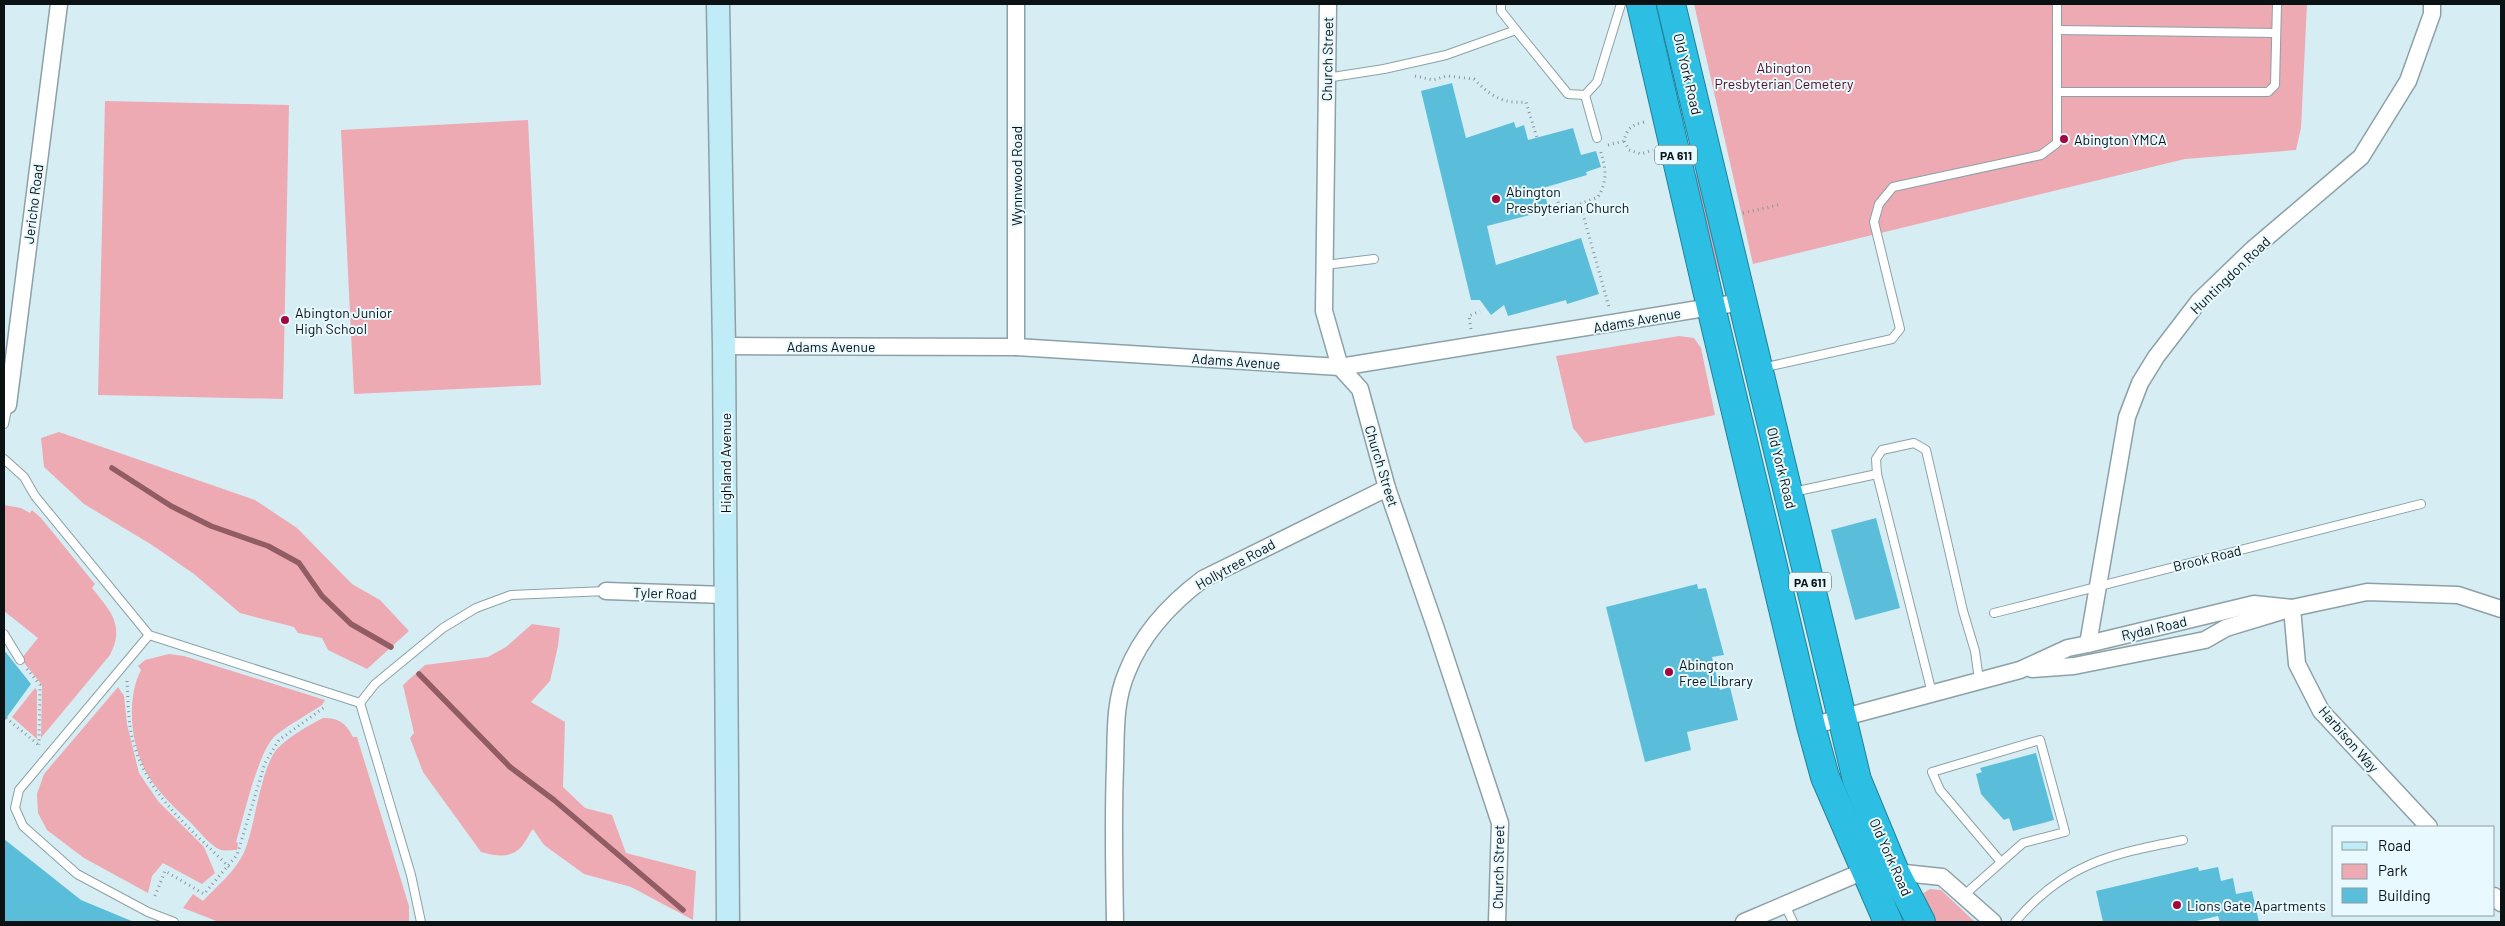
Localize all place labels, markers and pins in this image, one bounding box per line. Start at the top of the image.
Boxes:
place label: Abington YMCA [2074,131,2167,148]
marker: Abington YMCA [2058,133,2070,145]
place label: Abington Presbyterian Church [1506,183,1629,216]
marker: Abington Presbyterian Church [1490,193,1502,205]
place label: Abington Junior High School [295,304,392,337]
marker: Abington Junior High School [279,314,291,326]
place label: Abington Free Library [1679,656,1753,689]
marker: Abington Free Library [1663,666,1675,678]
place label: Lions Gate Apartments [2187,897,2326,914]
marker: Lions Gate Apartments [2171,899,2183,911]

